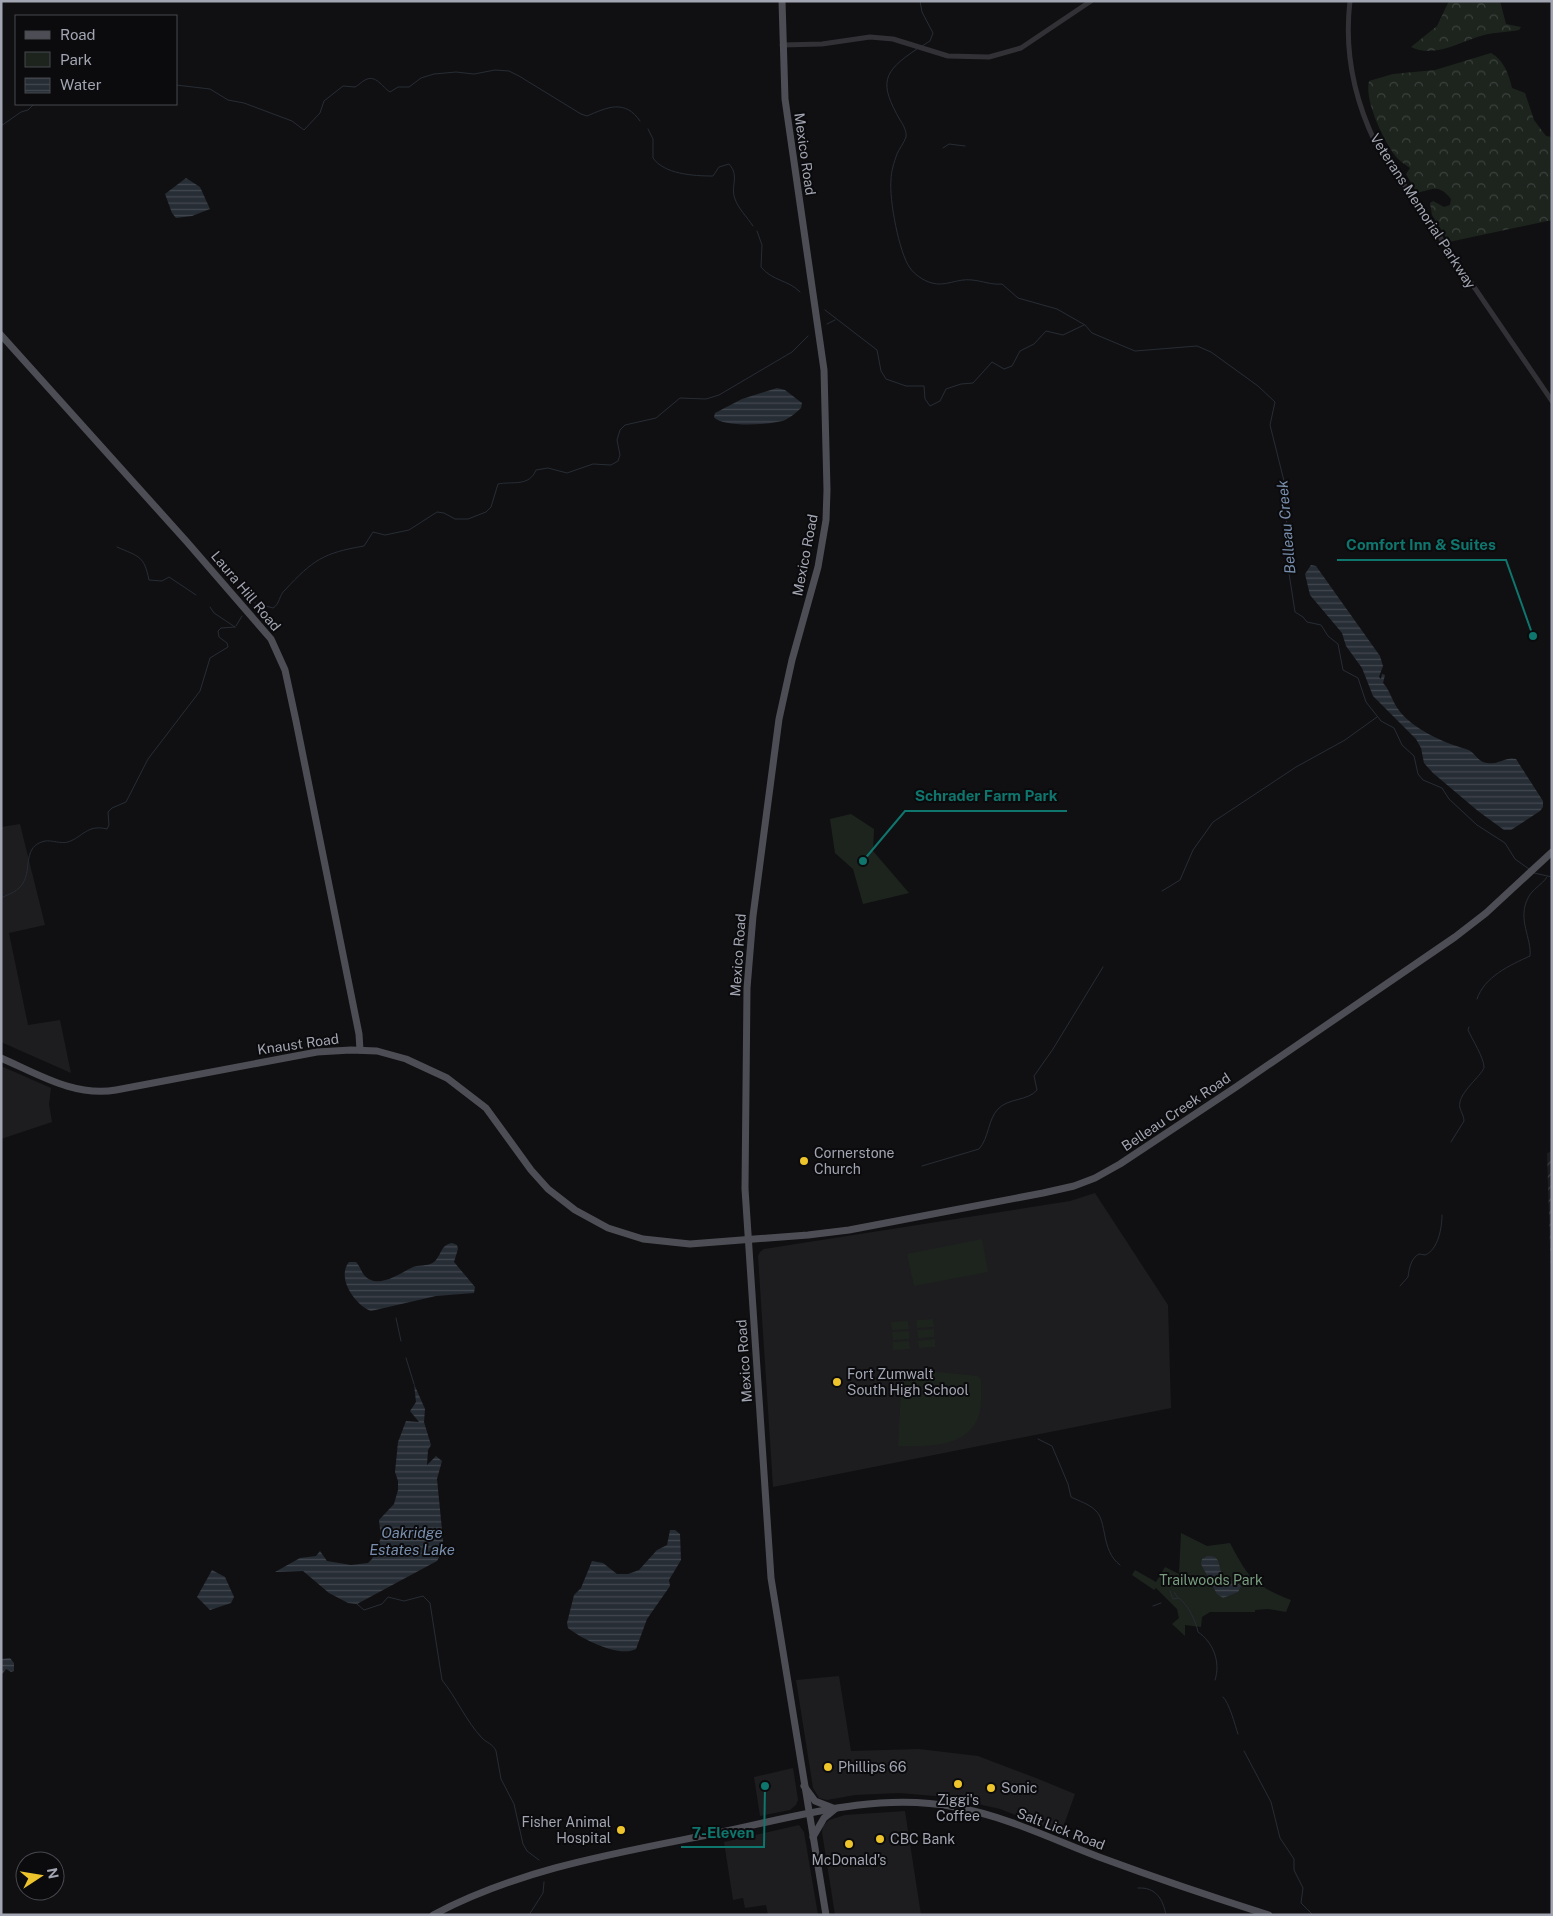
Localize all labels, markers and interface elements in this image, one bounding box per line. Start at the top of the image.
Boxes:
legend [15,15,178,105]
text: Road [60,26,96,43]
text: Park [60,51,92,68]
text: Water [60,76,102,93]
street label: Mexico Road [791,112,819,196]
street label: Veterans Memorial Parkway [1367,131,1479,292]
water label: Belleau Creek [1273,478,1299,575]
street label: Mexico Road [789,513,821,597]
callout: Comfort Inn & Suites [1337,530,1506,560]
text: Comfort Inn & Suites [1346,536,1496,553]
street label: Laura Hill Road [208,548,284,634]
callout: Schrader Farm Park [905,781,1067,811]
text: Schrader Farm Park [915,787,1058,804]
street label: Mexico Road [727,913,749,997]
street label: Knaust Road [256,1030,340,1058]
street label: Belleau Creek Road [1119,1070,1233,1154]
place label: Cornerstone Church [814,1145,895,1177]
marker: Cornerstone Church [798,1155,810,1167]
street label: Mexico Road [733,1319,755,1403]
place label: Fort Zumwalt South High School [847,1366,969,1398]
marker: Fort Zumwalt South High School [831,1376,843,1388]
water label: Oakridge Estates Lake [369,1524,455,1558]
park label: Trailwoods Park [1159,1572,1263,1588]
place label: Phillips 66 [838,1759,907,1775]
marker: Phillips 66 [822,1761,834,1773]
marker: Ziggi's Coffee [952,1778,964,1790]
place label: Sonic [1001,1780,1037,1796]
marker: Sonic [985,1782,997,1794]
place label: Ziggi's Coffee [936,1792,980,1824]
street label: Salt Lick Road [1015,1805,1107,1853]
place label: Fisher Animal Hospital [522,1814,611,1846]
callout: 7-Eleven [681,1817,764,1847]
marker: Fisher Animal Hospital [615,1824,627,1836]
text: 7-Eleven [692,1824,754,1841]
place label: CBC Bank [890,1831,955,1847]
marker: CBC Bank [874,1833,886,1845]
marker: McDonald's [843,1838,855,1850]
north arrow [15,1851,65,1901]
place label: McDonald's [812,1852,886,1868]
text: N [44,1866,62,1880]

